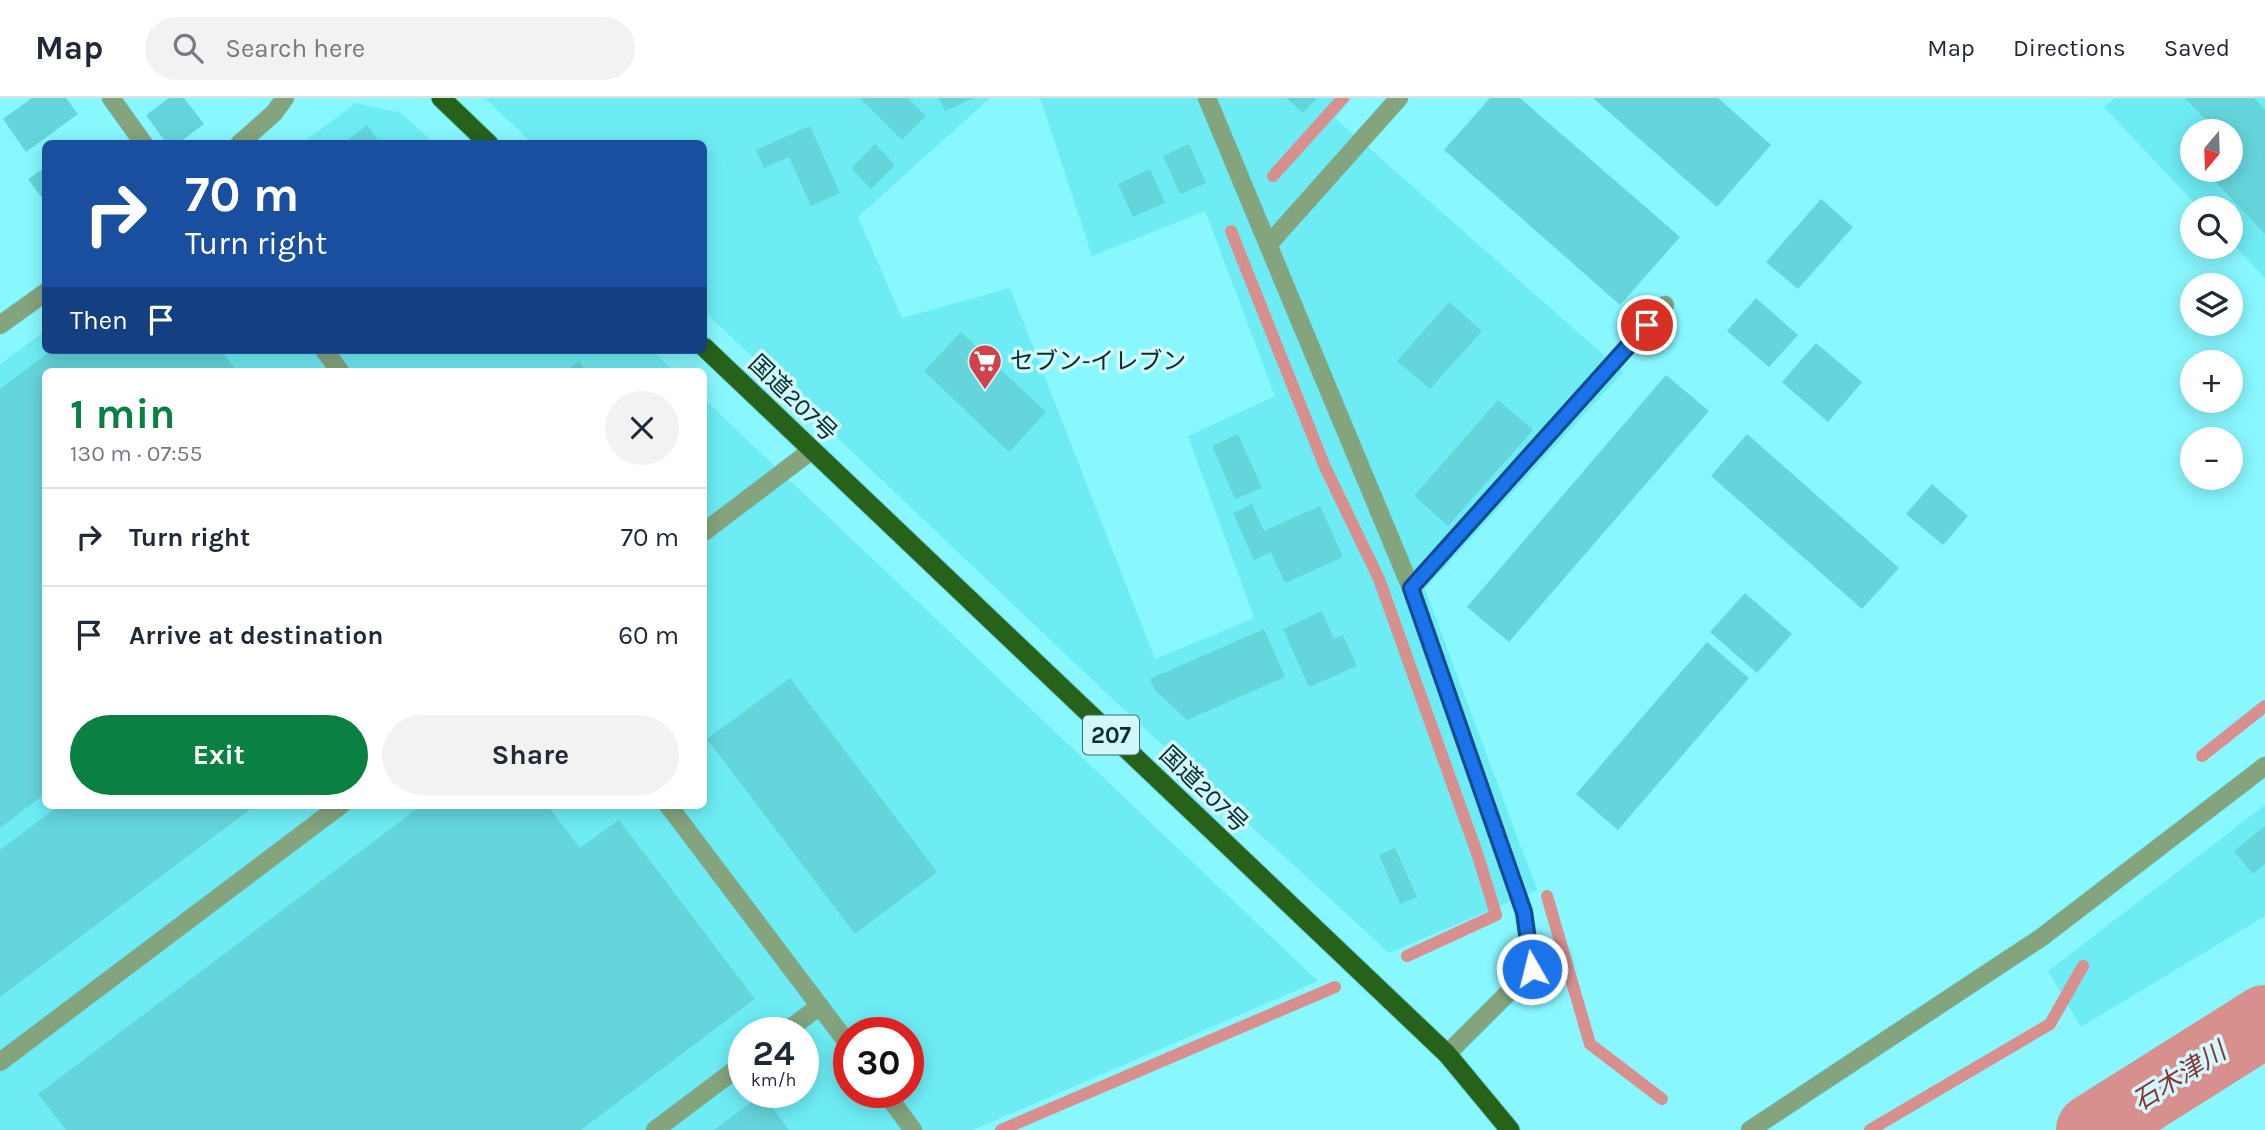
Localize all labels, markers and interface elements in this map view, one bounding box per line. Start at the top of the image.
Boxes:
search box [145,17,635,80]
text: Map [35,29,103,67]
icon: search [169,29,207,67]
text: Search here [225,33,365,64]
text: Map [1927,34,1975,62]
text: Directions [2013,34,2126,62]
text: Saved [2164,34,2230,62]
north arrow [2180,119,2244,182]
map controls [2180,119,2243,490]
text: 70 m [185,166,299,223]
icon: right [70,168,161,259]
button: search [2180,196,2243,259]
text: Turn right [185,225,327,262]
button: layers [2180,273,2243,336]
pin [1617,295,1677,355]
icon: arrive [142,301,180,339]
text: Then [70,305,128,336]
icon: arrive [1628,306,1666,344]
supermarket icon: セブン-イレブン [966,342,1004,391]
place label: セブン-イレブン [1010,347,1186,375]
street label: 国道207号 [743,349,843,447]
button: + [2180,350,2243,413]
text: 1 min [70,389,175,439]
button: close [605,391,679,465]
button: − [2180,427,2243,490]
text: 130 m · 07:55 [70,440,203,467]
icon: right [70,518,108,556]
text: Turn right [129,522,250,553]
text: 70 m [621,522,679,553]
icon: arrive [70,616,108,654]
text: Arrive at destination [129,620,383,651]
text: 60 m [618,620,679,651]
button: Exit [70,715,368,795]
button: Share [382,715,679,795]
road number: 207 [1083,716,1139,754]
street label: 国道207号 [1154,740,1254,838]
position arrow [1495,932,1569,1006]
speed limit sign: 30 [833,1017,924,1108]
text: 24 [753,1033,795,1074]
water label: 石木津川 [2127,1034,2234,1117]
text: km/h [751,1069,796,1091]

